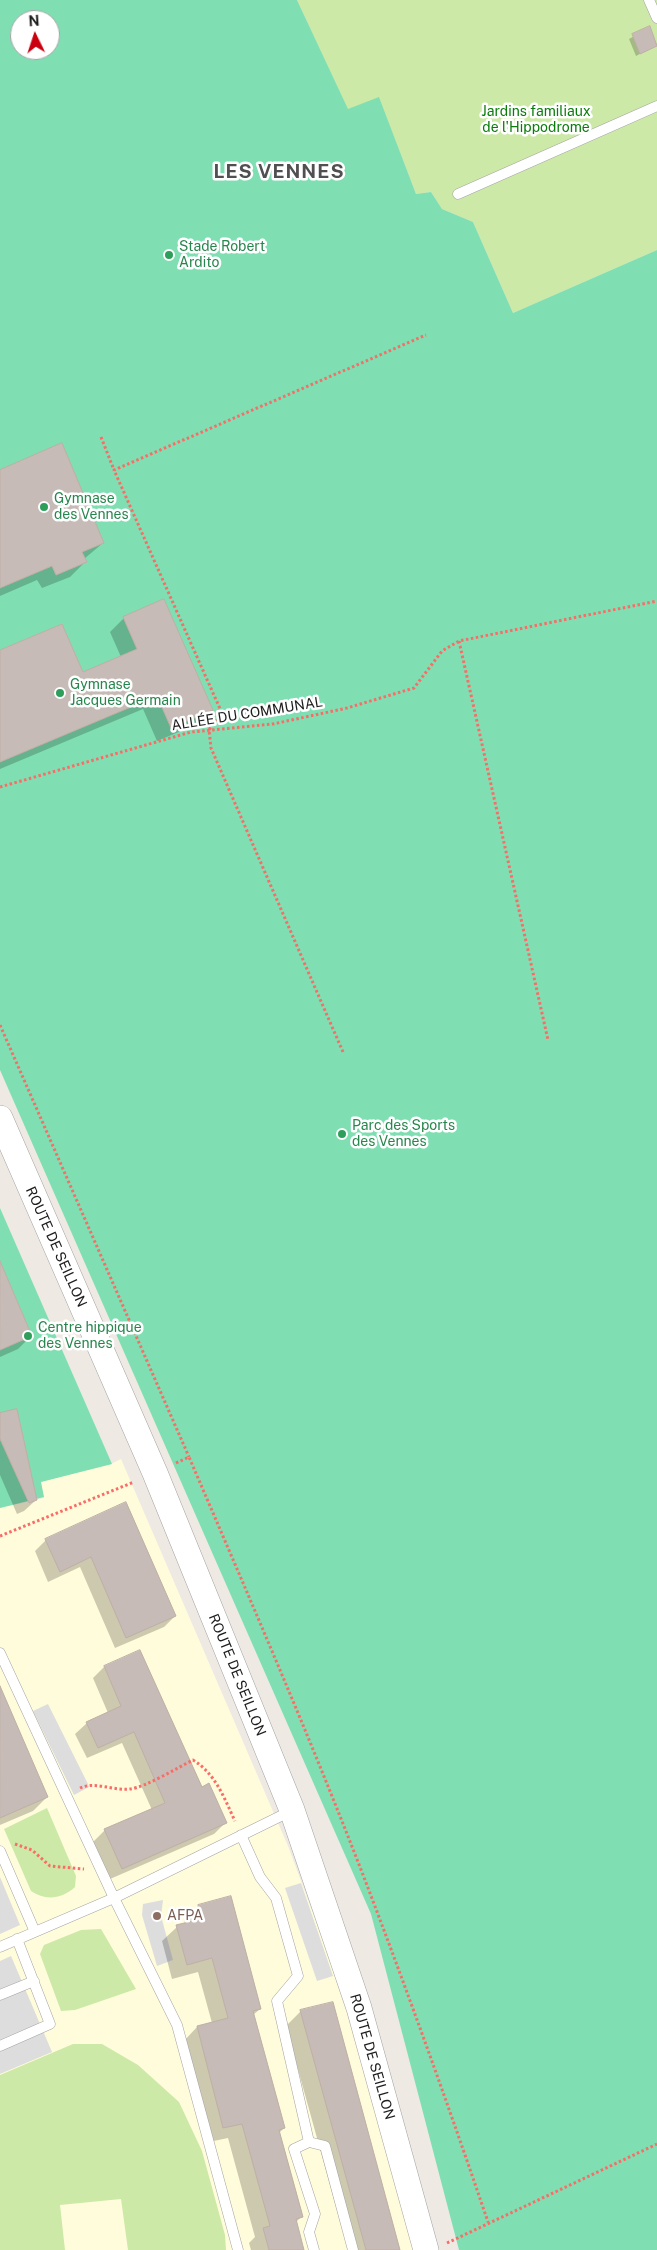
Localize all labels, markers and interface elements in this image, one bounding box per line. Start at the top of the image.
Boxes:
north arrow [10,10,60,60]
text: N [28,13,40,29]
park label: Jardins familiaux de l'Hippodrome [481,104,591,136]
district label: LES VENNES [212,161,346,183]
place label: Stade Robert Ardito [179,239,265,272]
marker: Stade Robert Ardito [163,249,175,261]
place label: Gymnase des Vennes [54,491,129,524]
marker: Gymnase des Vennes [38,501,50,513]
place label: Gymnase Jacques Germain [70,677,181,710]
marker: Gymnase Jacques Germain [54,687,66,699]
street label: ALLÉE DU COMMUNAL [170,694,324,734]
place label: Parc des Sports des Vennes [352,1118,455,1150]
marker: Parc des Sports des Vennes [336,1128,348,1140]
street label: ROUTE DE SEILLON [22,1184,90,1310]
place label: Centre hippique des Vennes [38,1320,142,1352]
marker: Centre hippique des Vennes [22,1330,34,1342]
street label: ROUTE DE SEILLON [205,1611,269,1739]
place label: AFPA [167,1908,203,1924]
marker: AFPA [151,1910,163,1922]
street label: ROUTE DE SEILLON [346,1992,398,2122]

